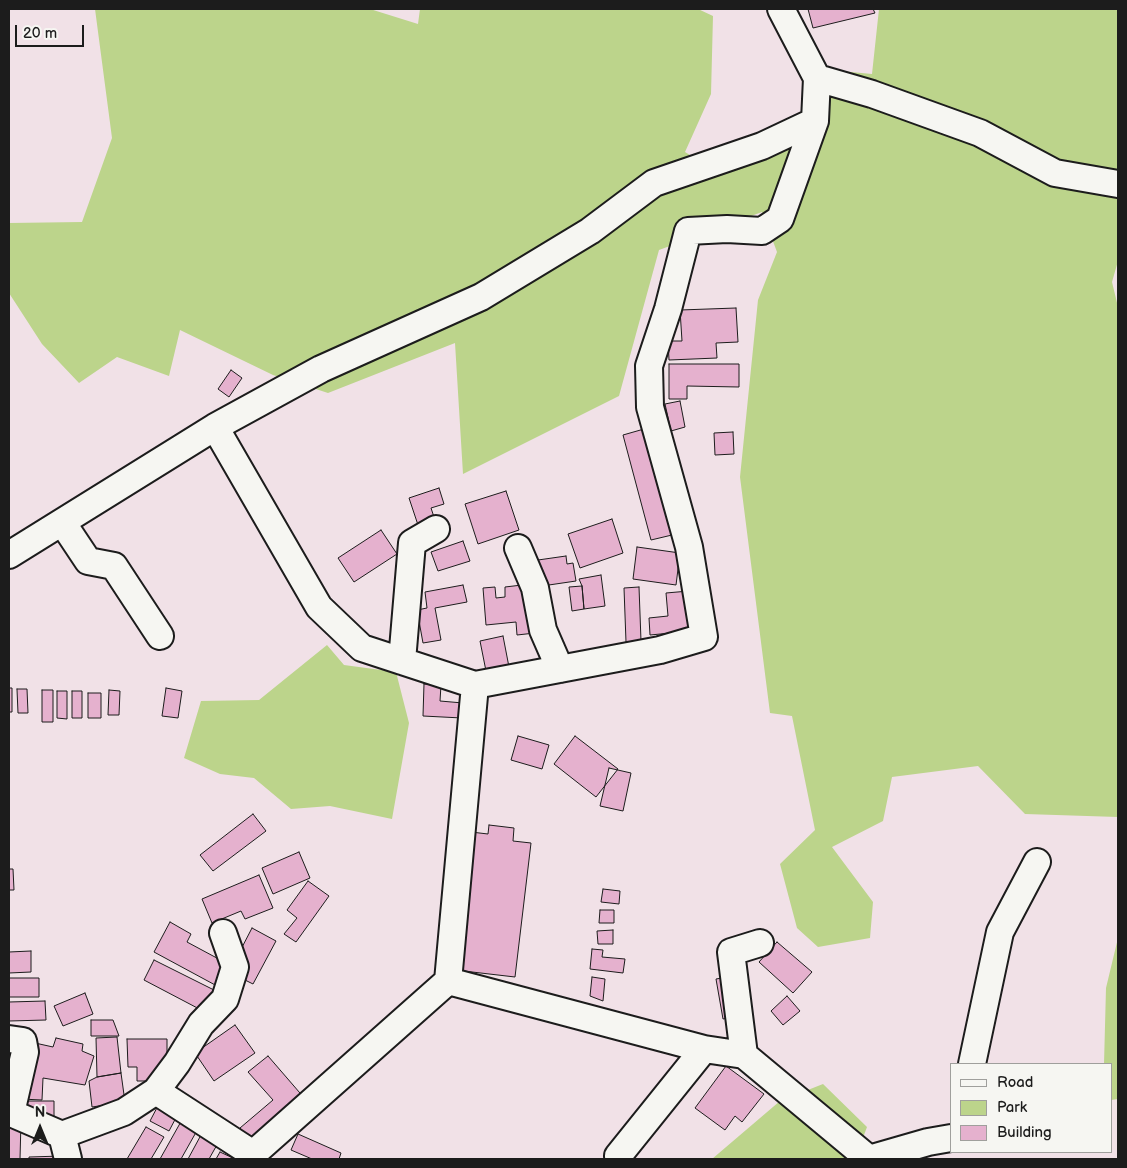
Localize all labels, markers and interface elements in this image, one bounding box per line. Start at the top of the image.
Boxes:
scale bar [18,15,86,47]
text: 20 m [23,24,57,43]
legend [950,1063,1112,1153]
text: Road [997,1073,1033,1092]
text: Park [997,1098,1027,1117]
north arrow [15,1103,65,1153]
text: N [35,1104,45,1121]
text: Building [997,1123,1052,1142]

